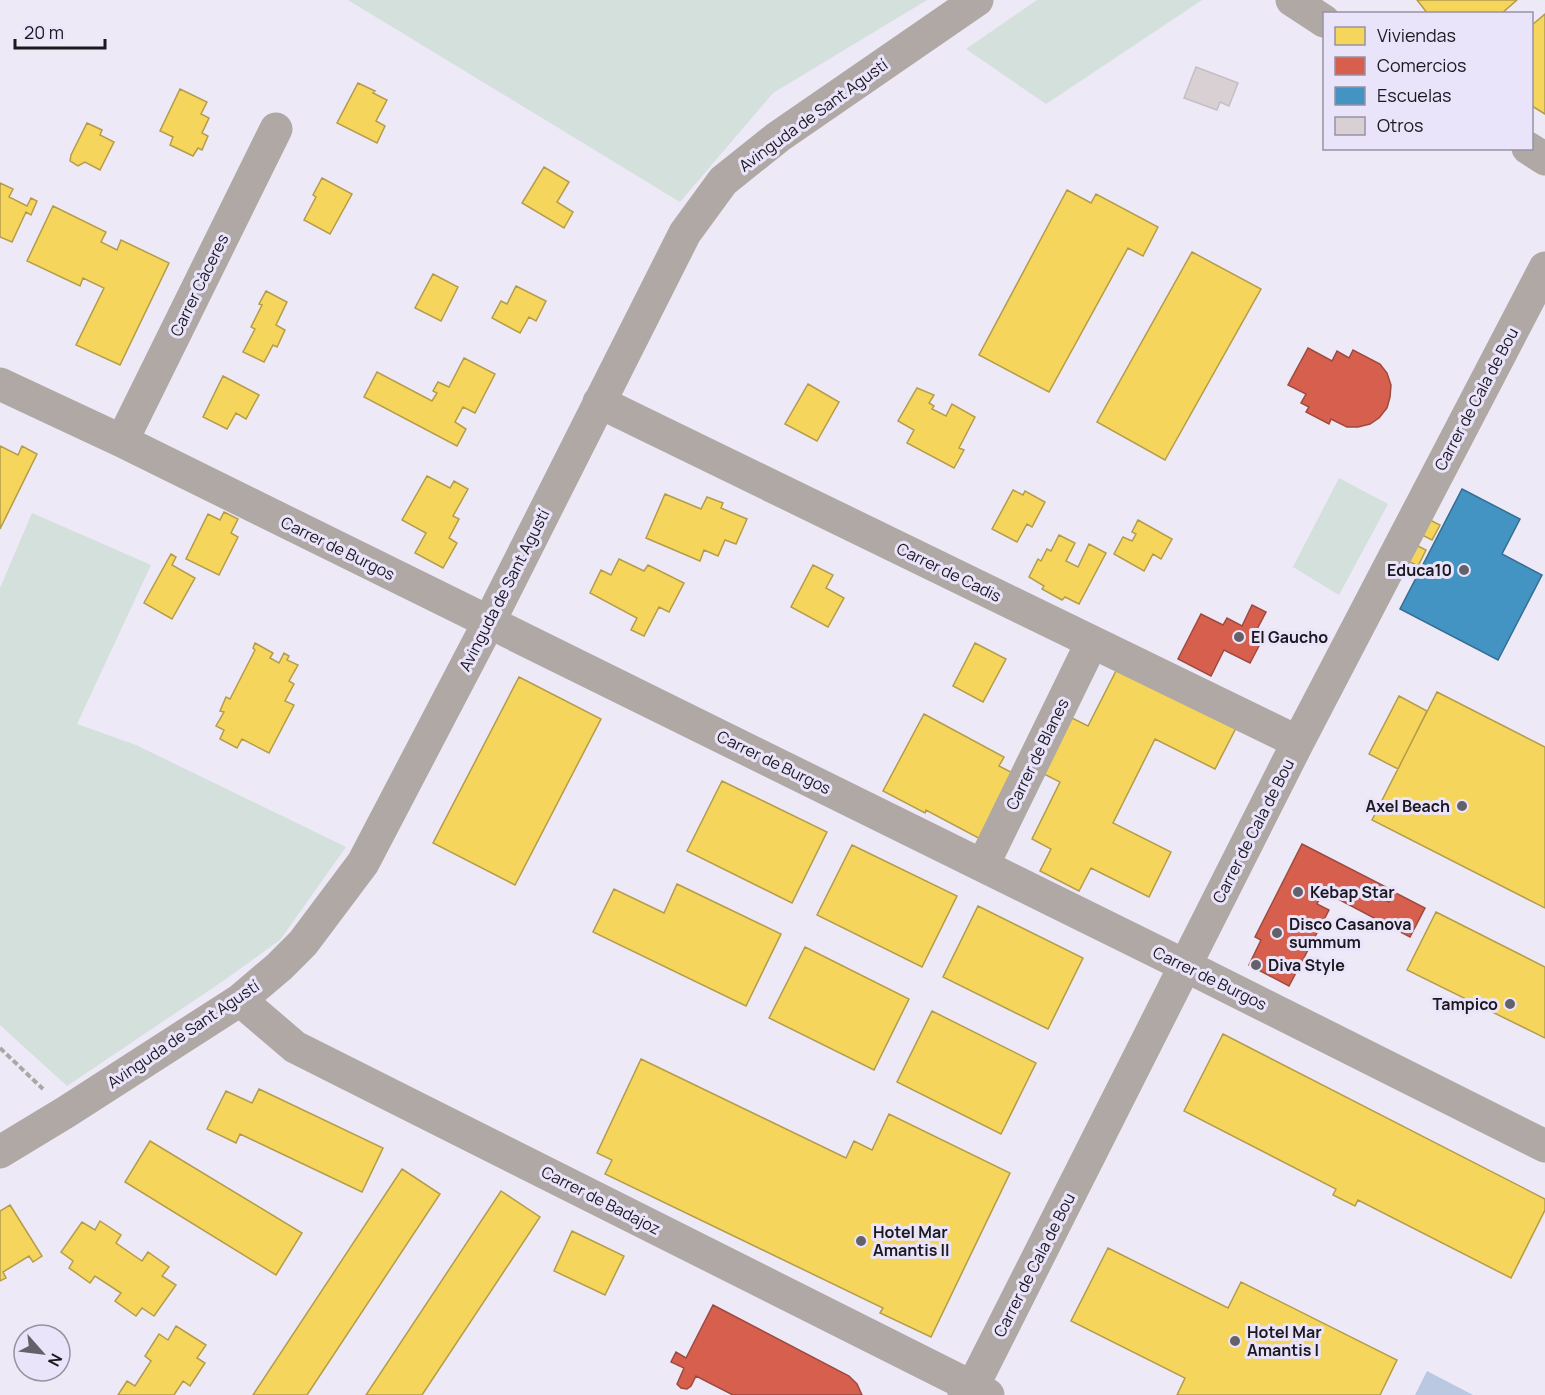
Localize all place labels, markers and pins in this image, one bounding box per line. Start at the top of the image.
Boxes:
place label: Educa10 [1387,559,1452,581]
marker: Educa10 [1457,563,1471,577]
place label: El Gaucho [1251,626,1328,648]
marker: El Gaucho [1232,630,1246,644]
place label: Axel Beach [1365,795,1450,817]
marker: Axel Beach [1455,799,1469,813]
place label: Kebap Star [1310,881,1395,903]
marker: Kebap Star [1291,885,1305,899]
place label: Disco Casanova summum [1289,913,1411,953]
marker: Disco Casanova summum [1270,926,1284,940]
place label: Diva Style [1268,954,1345,976]
marker: Diva Style [1249,958,1263,972]
place label: Tampico [1433,993,1498,1015]
marker: Tampico [1503,997,1517,1011]
place label: Hotel Mar Amantis II [873,1221,950,1261]
marker: Hotel Mar Amantis II [854,1234,868,1248]
place label: Hotel Mar Amantis I [1247,1321,1322,1361]
marker: Hotel Mar Amantis I [1228,1334,1242,1348]

